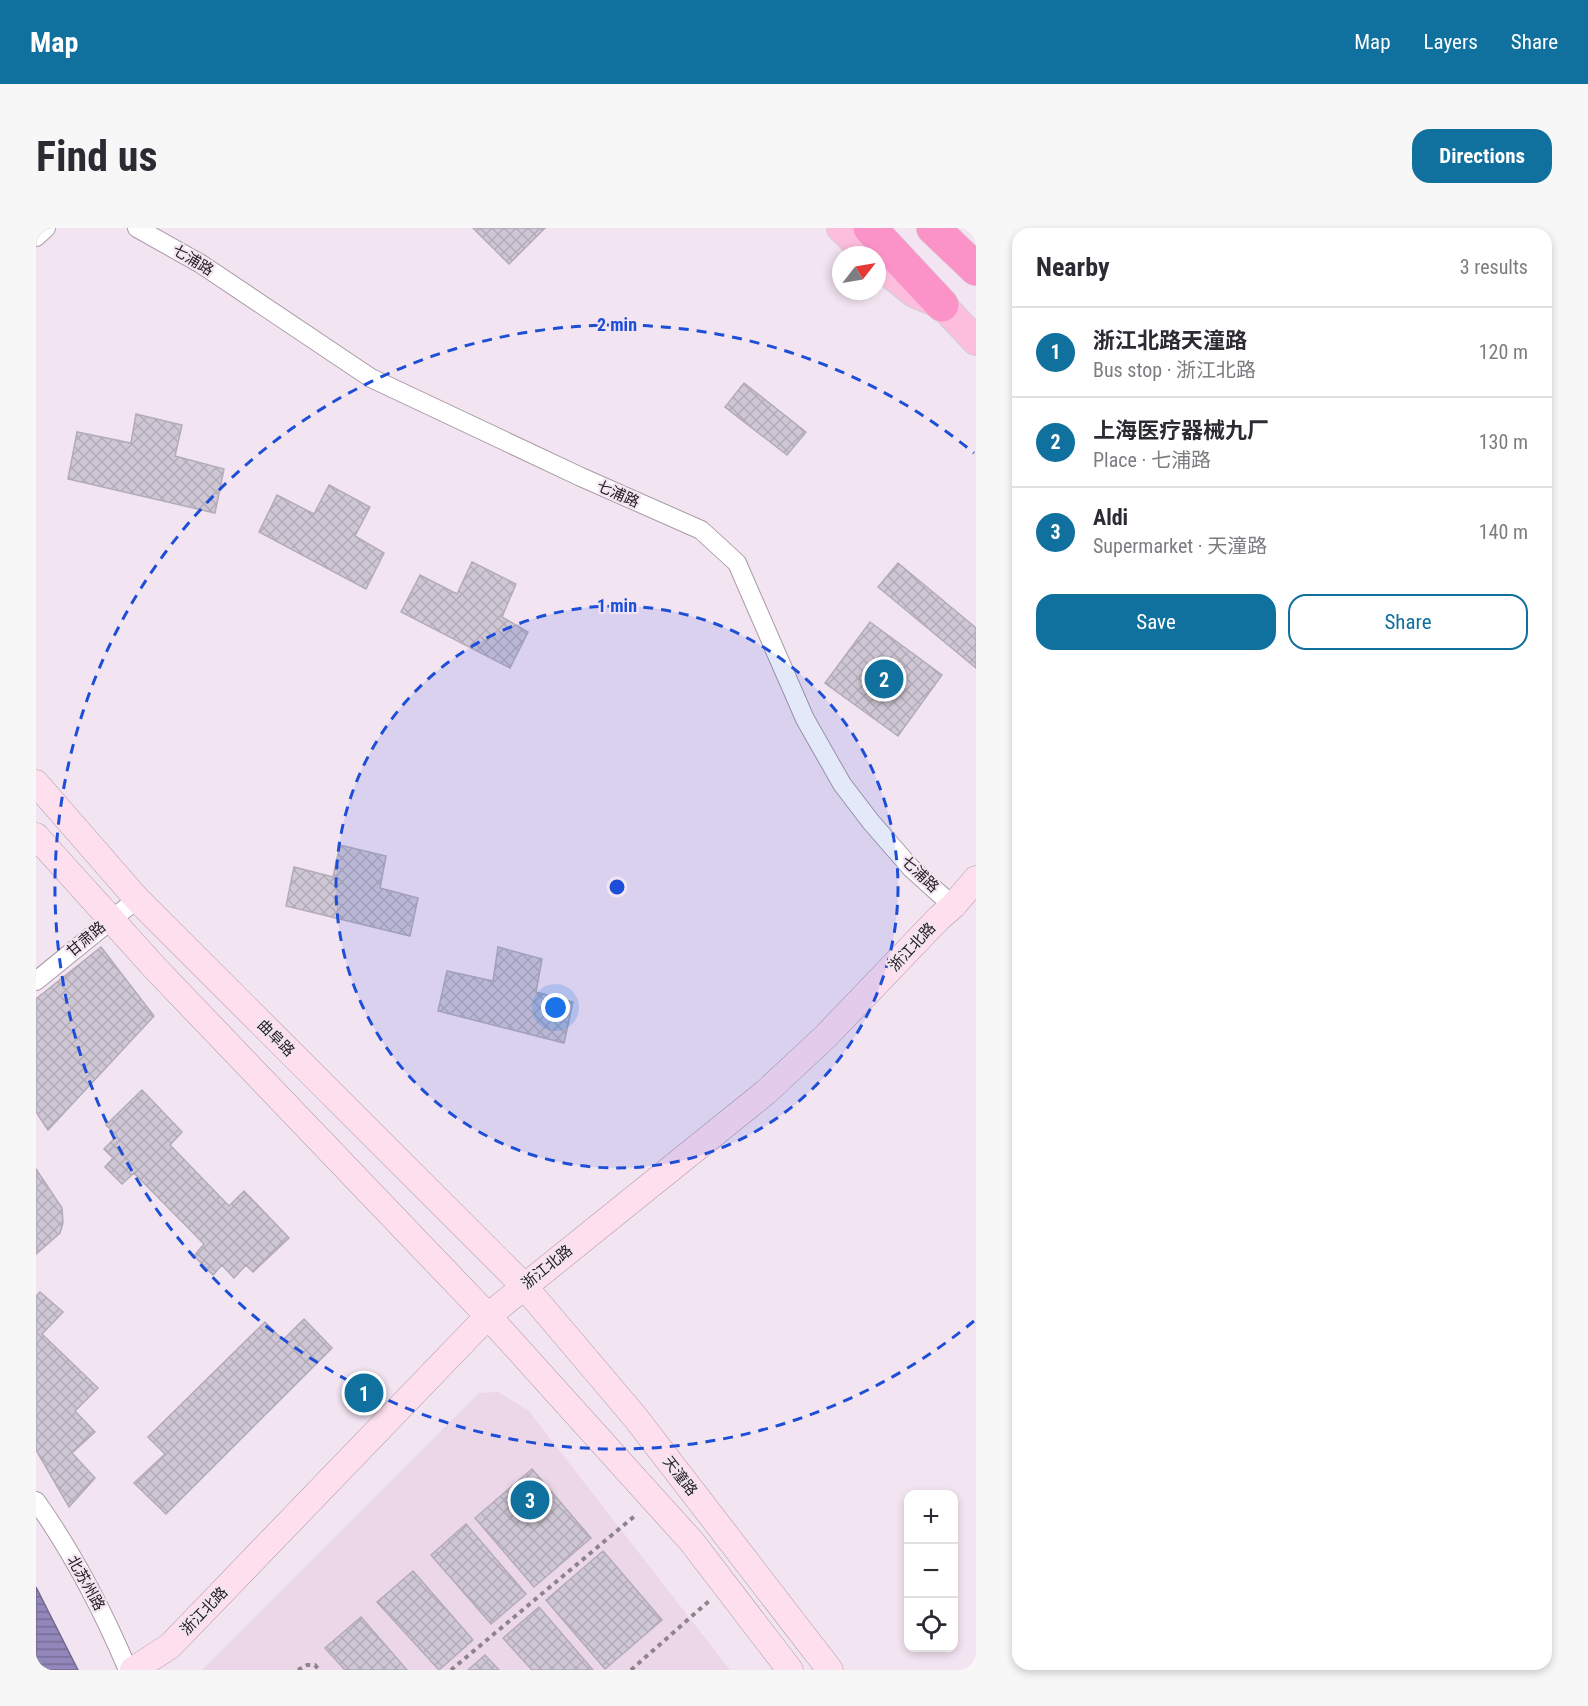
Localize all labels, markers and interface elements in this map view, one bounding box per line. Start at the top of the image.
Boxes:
text: Map [30,26,78,59]
text: Map [1354,30,1391,54]
text: Layers [1424,30,1478,54]
text: Share [1511,30,1558,54]
button: Directions [1412,129,1552,183]
text: Find us [36,132,157,181]
street label: 七浦路 [169,241,217,279]
north arrow [832,246,886,300]
text: Nearby [1036,252,1110,282]
text: 3 results [1460,255,1528,279]
text: 2 min [597,314,637,335]
text: 浙江北路天潼路 [1093,328,1247,353]
text: 1 [1050,340,1061,364]
text: 120 m [1479,340,1528,364]
text: Bus stop · 浙江北路 [1093,358,1256,382]
text: 上海医疗器械九厂 [1093,418,1269,443]
text: 2 [1050,430,1061,454]
text: 130 m [1479,430,1528,454]
text: Place · 七浦路 [1093,448,1211,472]
street label: 七浦路 [594,477,642,511]
text: Aldi [1093,505,1128,530]
text: 3 [1050,520,1061,544]
text: 140 m [1479,520,1528,544]
text: Supermarket · 天潼路 [1093,534,1267,558]
button: Save [1036,594,1276,650]
button: Share [1288,594,1528,650]
text: 1 min [597,595,637,616]
pin: 2 [864,656,904,702]
street label: 七浦路 [898,852,942,896]
centre of rings [607,877,627,897]
street label: 甘肃路 [63,918,109,960]
street label: 浙江北路 [885,919,939,975]
your location [541,993,570,1022]
street label: 曲阜路 [254,1016,298,1060]
street label: 浙江北路 [518,1241,576,1293]
pin: 1 [344,1370,384,1416]
street label: 天潼路 [659,1453,701,1499]
pin: 3 [510,1478,550,1522]
map controls [904,1490,958,1652]
button: + [904,1490,958,1544]
button: − [904,1544,958,1598]
street label: 北苏州路 [64,1552,108,1614]
street label: 浙江北路 [177,1583,231,1639]
button: locate [904,1598,958,1652]

